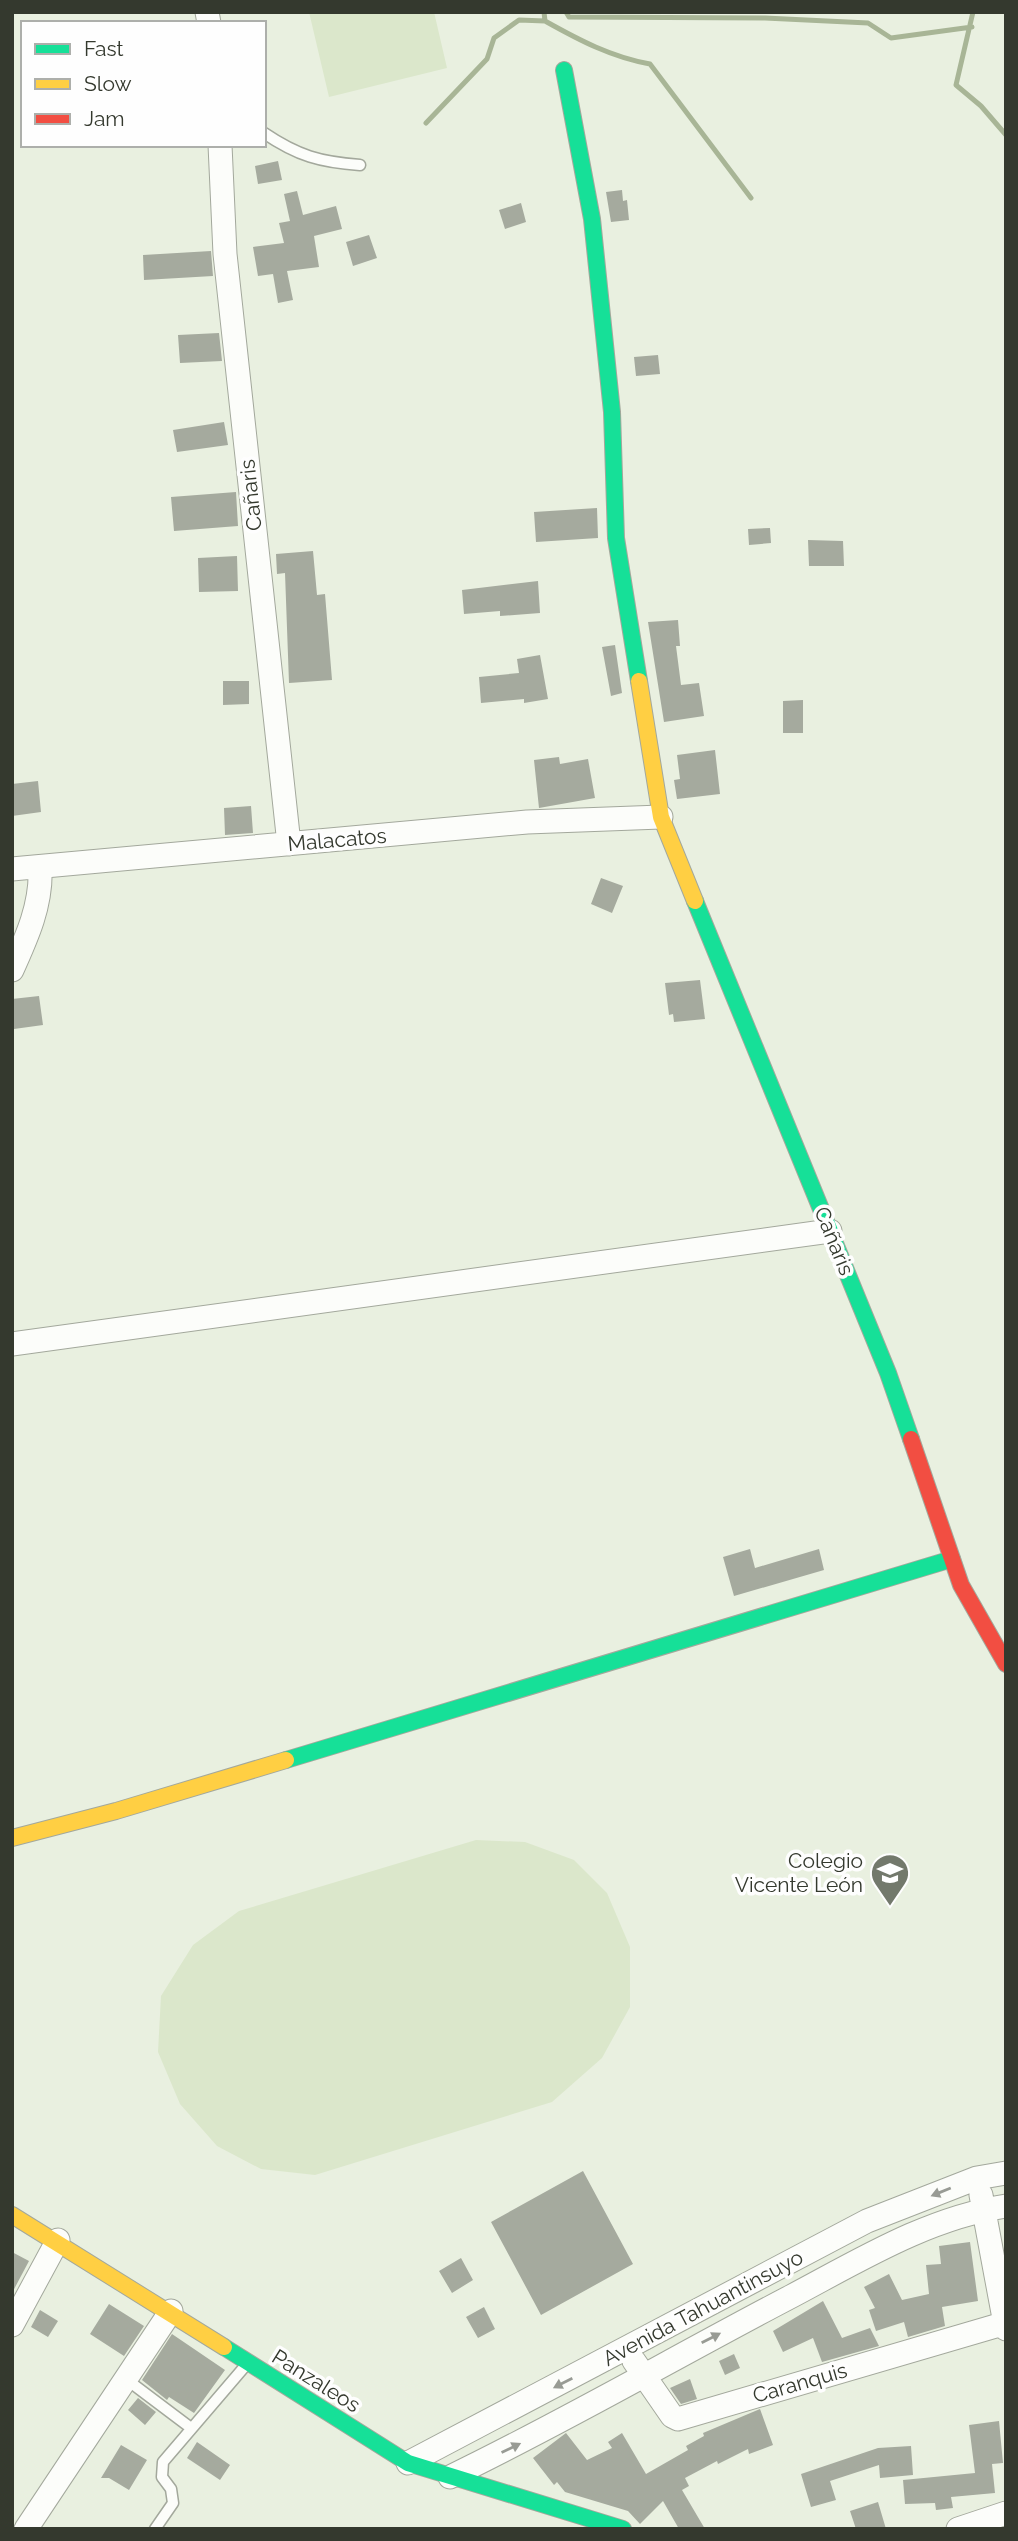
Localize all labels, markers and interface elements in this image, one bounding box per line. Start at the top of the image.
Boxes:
legend [21,21,266,147]
text: Fast [84,36,124,61]
text: Slow [84,71,132,96]
text: Jam [84,106,125,131]
street label: Cañaris [234,458,267,532]
street label: Malacatos [286,823,388,856]
street label: Cañaris [809,1203,859,1279]
place label: Colegio Vicente León [735,1848,863,1897]
school or university icon: Colegio Vicente León [869,1852,911,1907]
one-way arrow [930,2186,951,2197]
street label: Avenida Tahuantinsuyo [598,2244,807,2371]
one-way arrow [701,2333,721,2345]
street label: Panzaleos [268,2344,365,2417]
street label: Caranquis [750,2357,850,2408]
one-way arrow [553,2377,573,2388]
one-way arrow [501,2442,521,2453]

